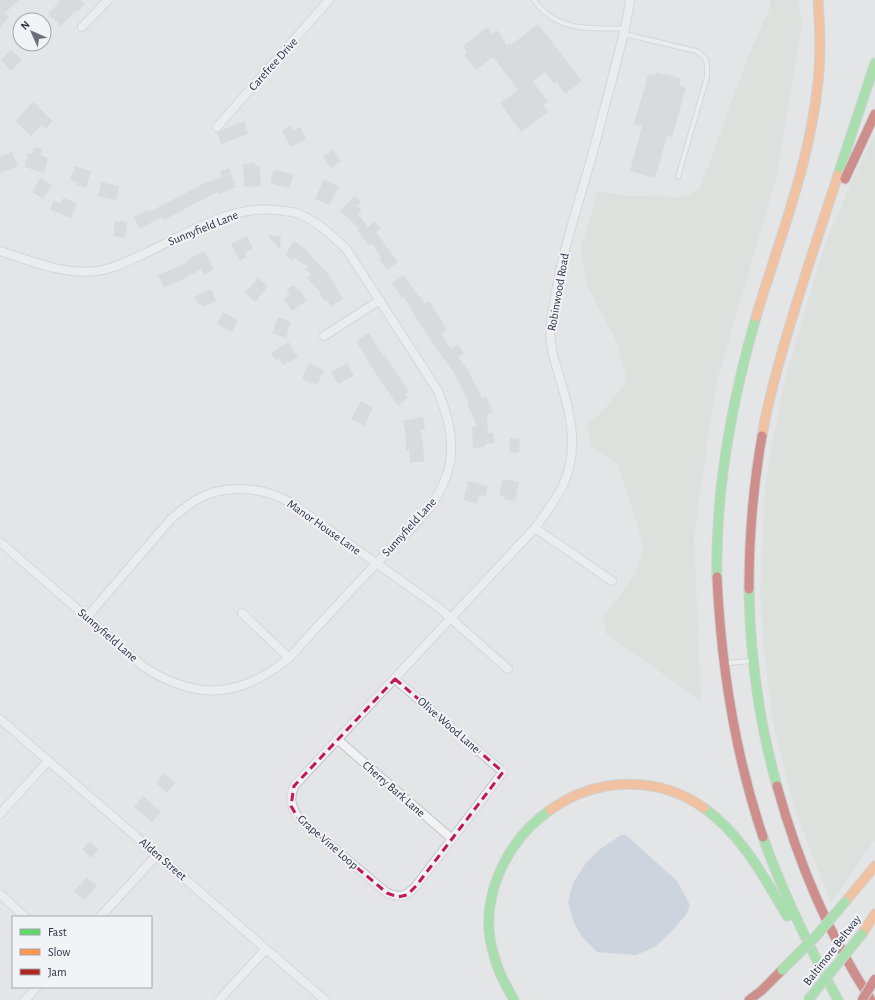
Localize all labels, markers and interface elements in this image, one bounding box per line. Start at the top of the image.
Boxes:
north arrow [12,12,52,52]
text: N [19,19,32,32]
street label: Carefree Drive [246,35,300,93]
street label: Sunnyfield Lane [166,209,240,248]
street label: Robinwood Road [545,252,571,332]
street label: Sunnyfield Lane [380,495,439,559]
street label: Manor House Lane [285,497,363,557]
street label: Sunnyfield Lane [75,606,140,665]
street label: Olive Wood Lane [416,695,482,755]
street label: Cherry Bark Lane [360,759,428,820]
street label: Grape Vine Loop [295,813,361,871]
street label: Alden Street [137,835,189,883]
street label: Baltimore Beltway [801,913,864,988]
legend [12,916,152,988]
text: Fast [48,926,67,938]
text: Slow [48,946,70,958]
text: Jam [48,966,67,978]

